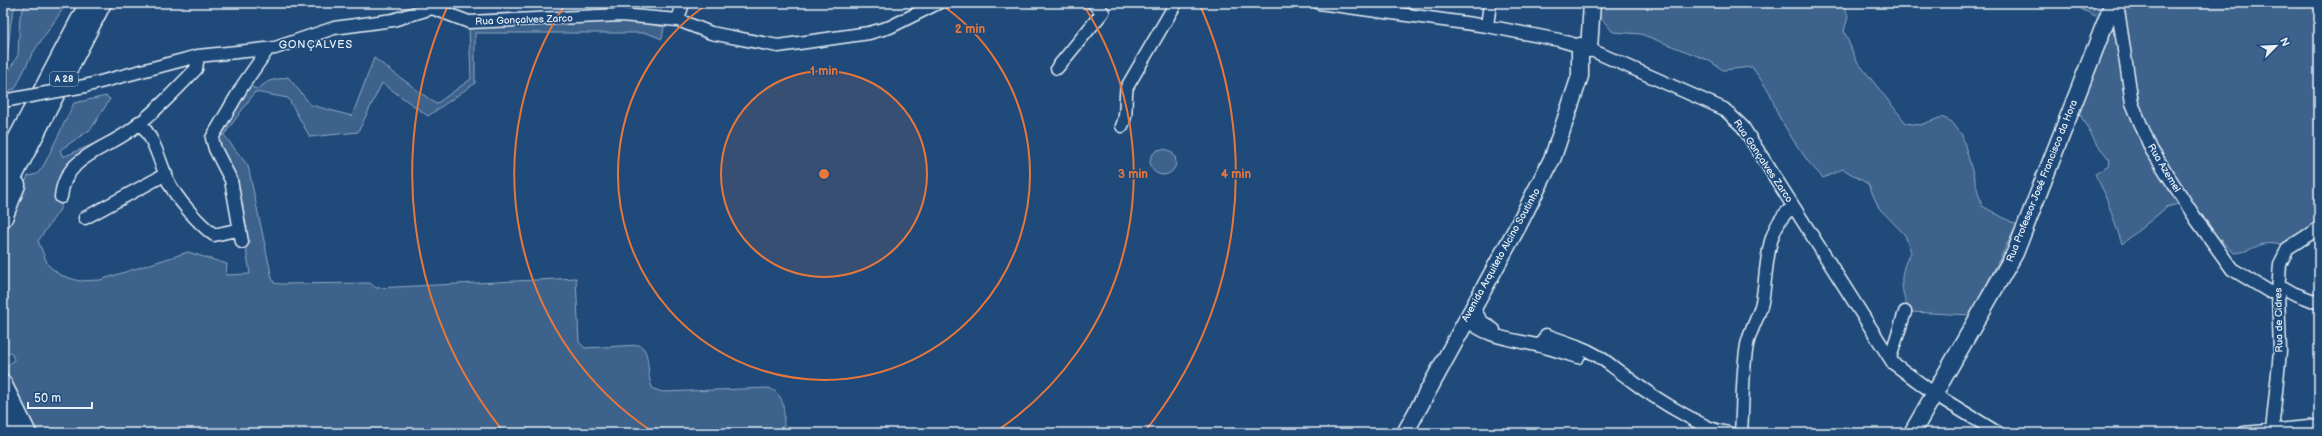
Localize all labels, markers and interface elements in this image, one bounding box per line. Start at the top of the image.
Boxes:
street label: Rua Gonçalves Zarco [475,12,573,28]
text: 2 min [955,22,985,37]
north arrow [2256,26,2296,66]
text: N [2277,36,2292,49]
district label: GONÇALVES [279,38,353,51]
text: 1 min [810,64,838,79]
road number: A 28 [50,72,78,86]
street label: Rua Professor José Francisco da Hora [2004,98,2080,264]
street label: Rua Gonçalves Zarco [1731,117,1795,205]
street label: Rua Azemel [2145,142,2183,194]
centre of rings [817,167,831,181]
text: 3 min [1118,167,1148,182]
text: 4 min [1221,167,1251,182]
street label: Avenida Arquiteto Alcino Soutinho [1459,186,1543,324]
street label: Rua de Cidres [2272,287,2286,353]
scale bar [28,384,92,410]
text: 50 m [34,391,61,406]

